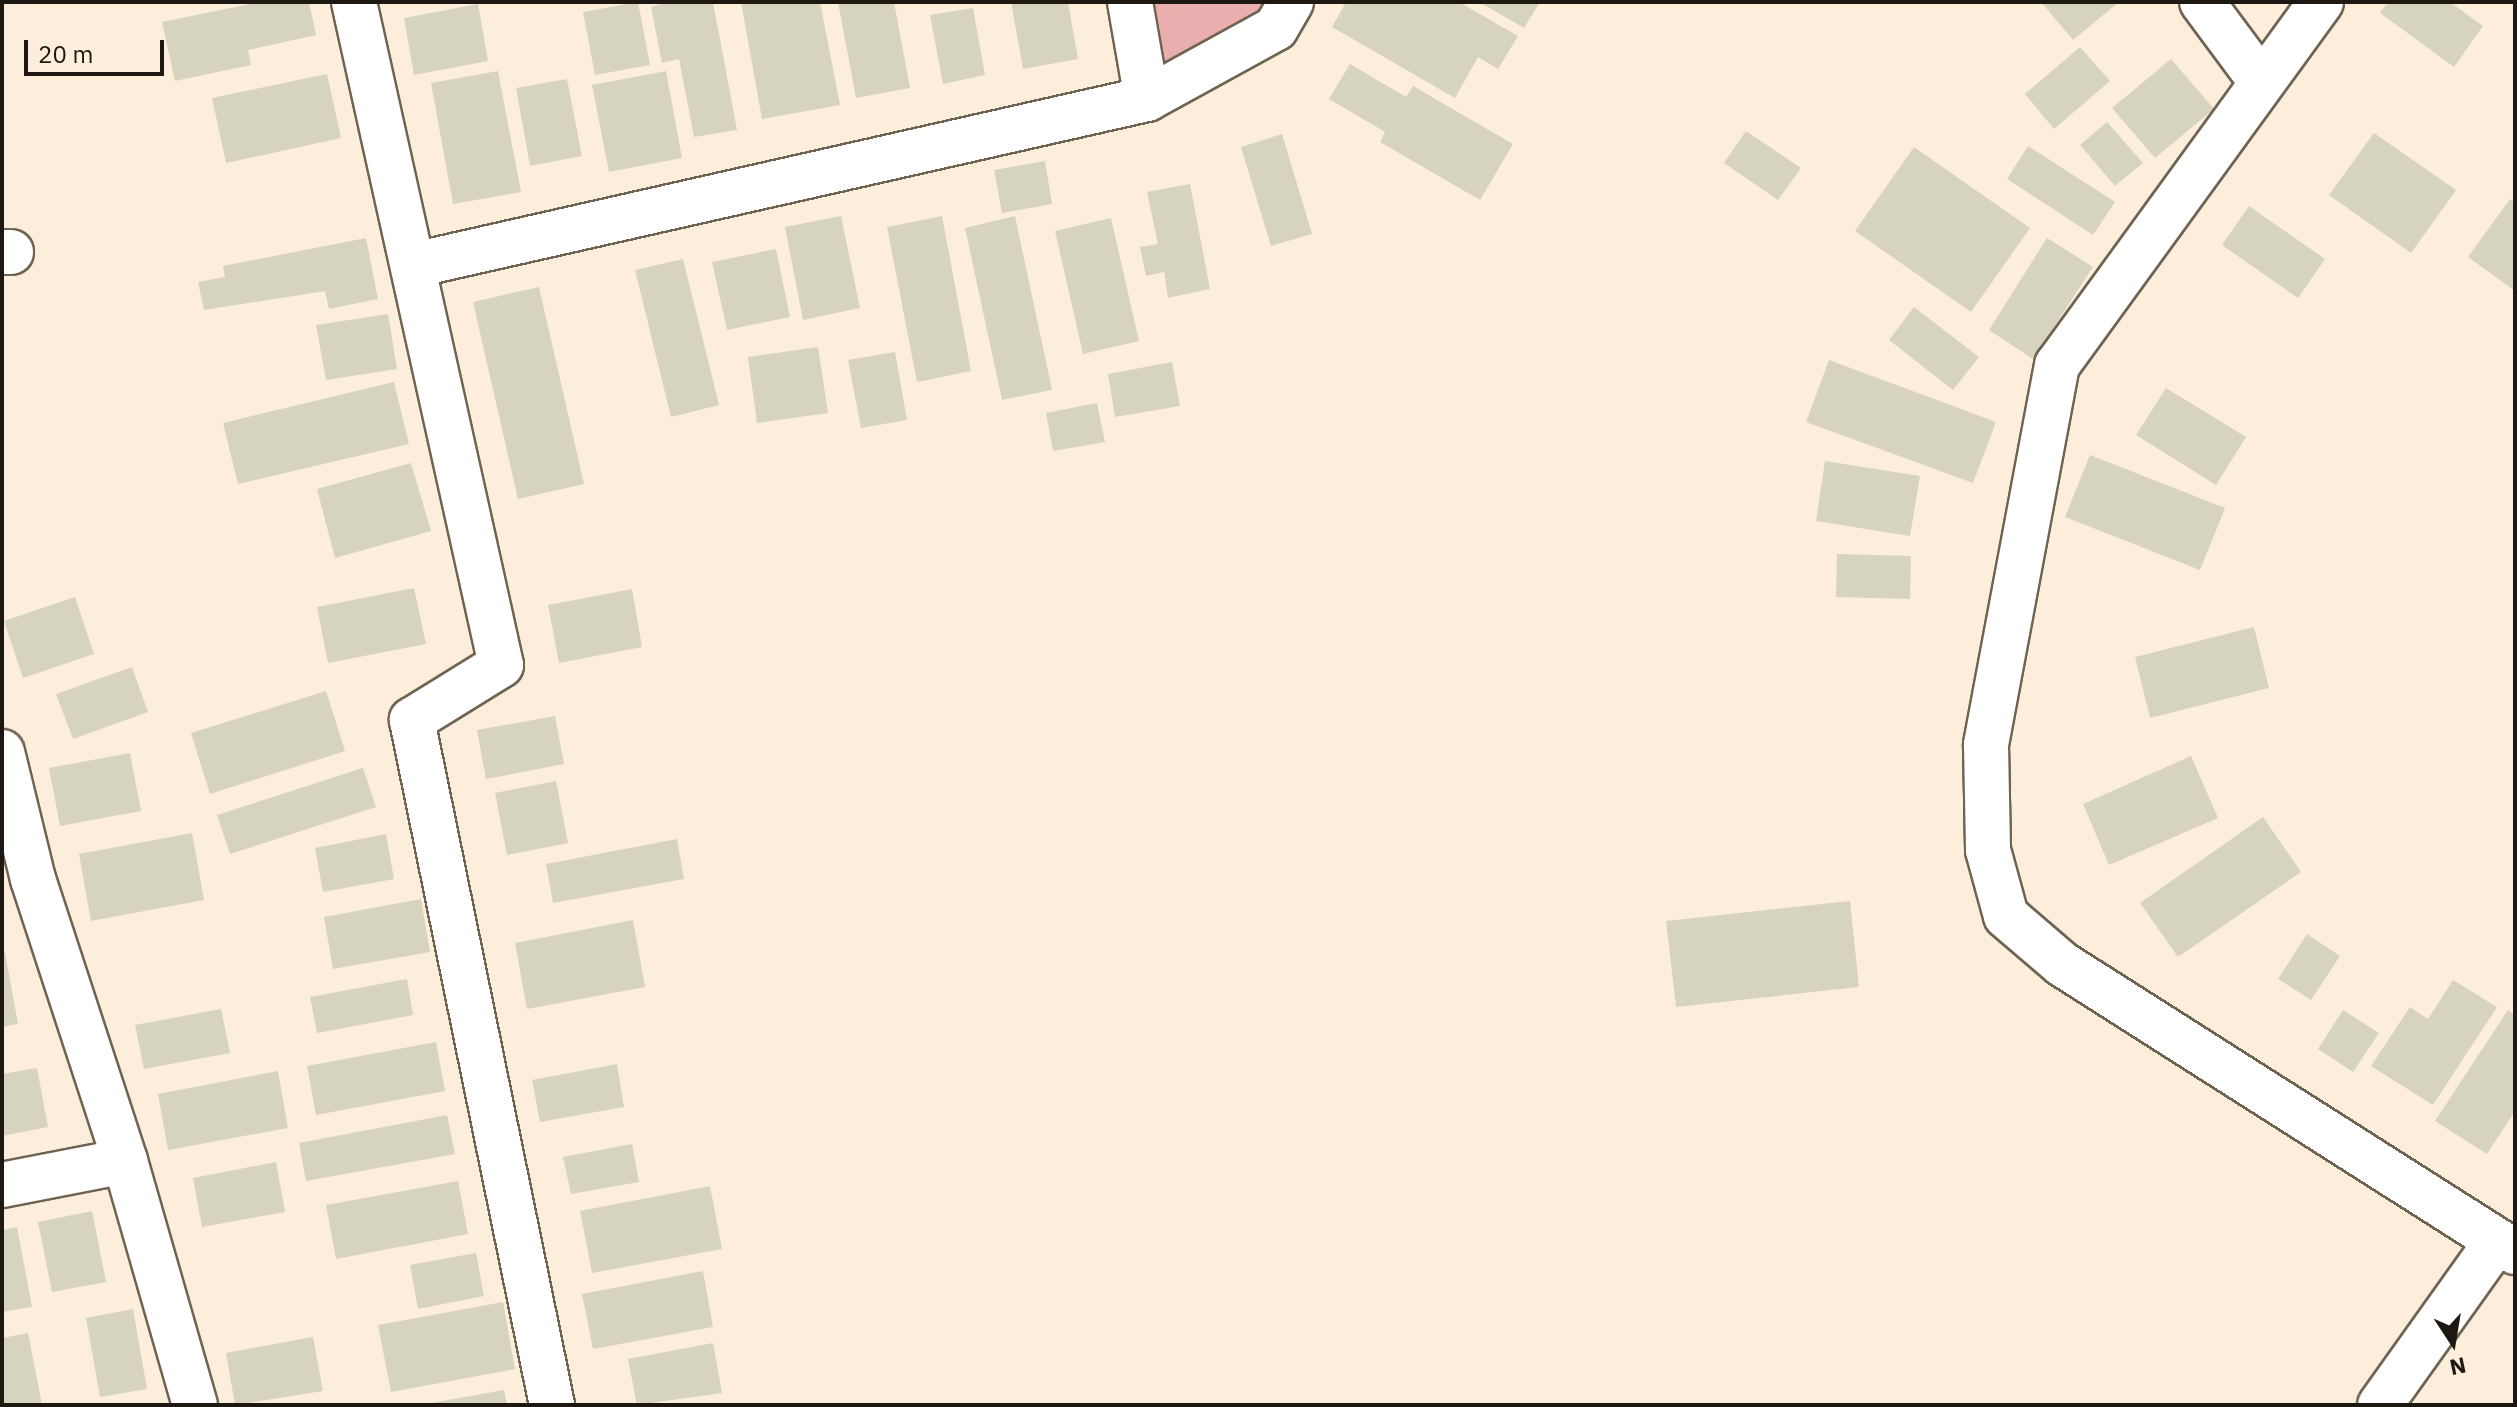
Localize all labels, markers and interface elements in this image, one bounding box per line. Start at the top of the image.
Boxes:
scale bar [28,24,168,74]
text: 20 m [38,38,93,70]
north arrow [2413,1303,2493,1383]
text: N [2447,1351,2469,1383]

